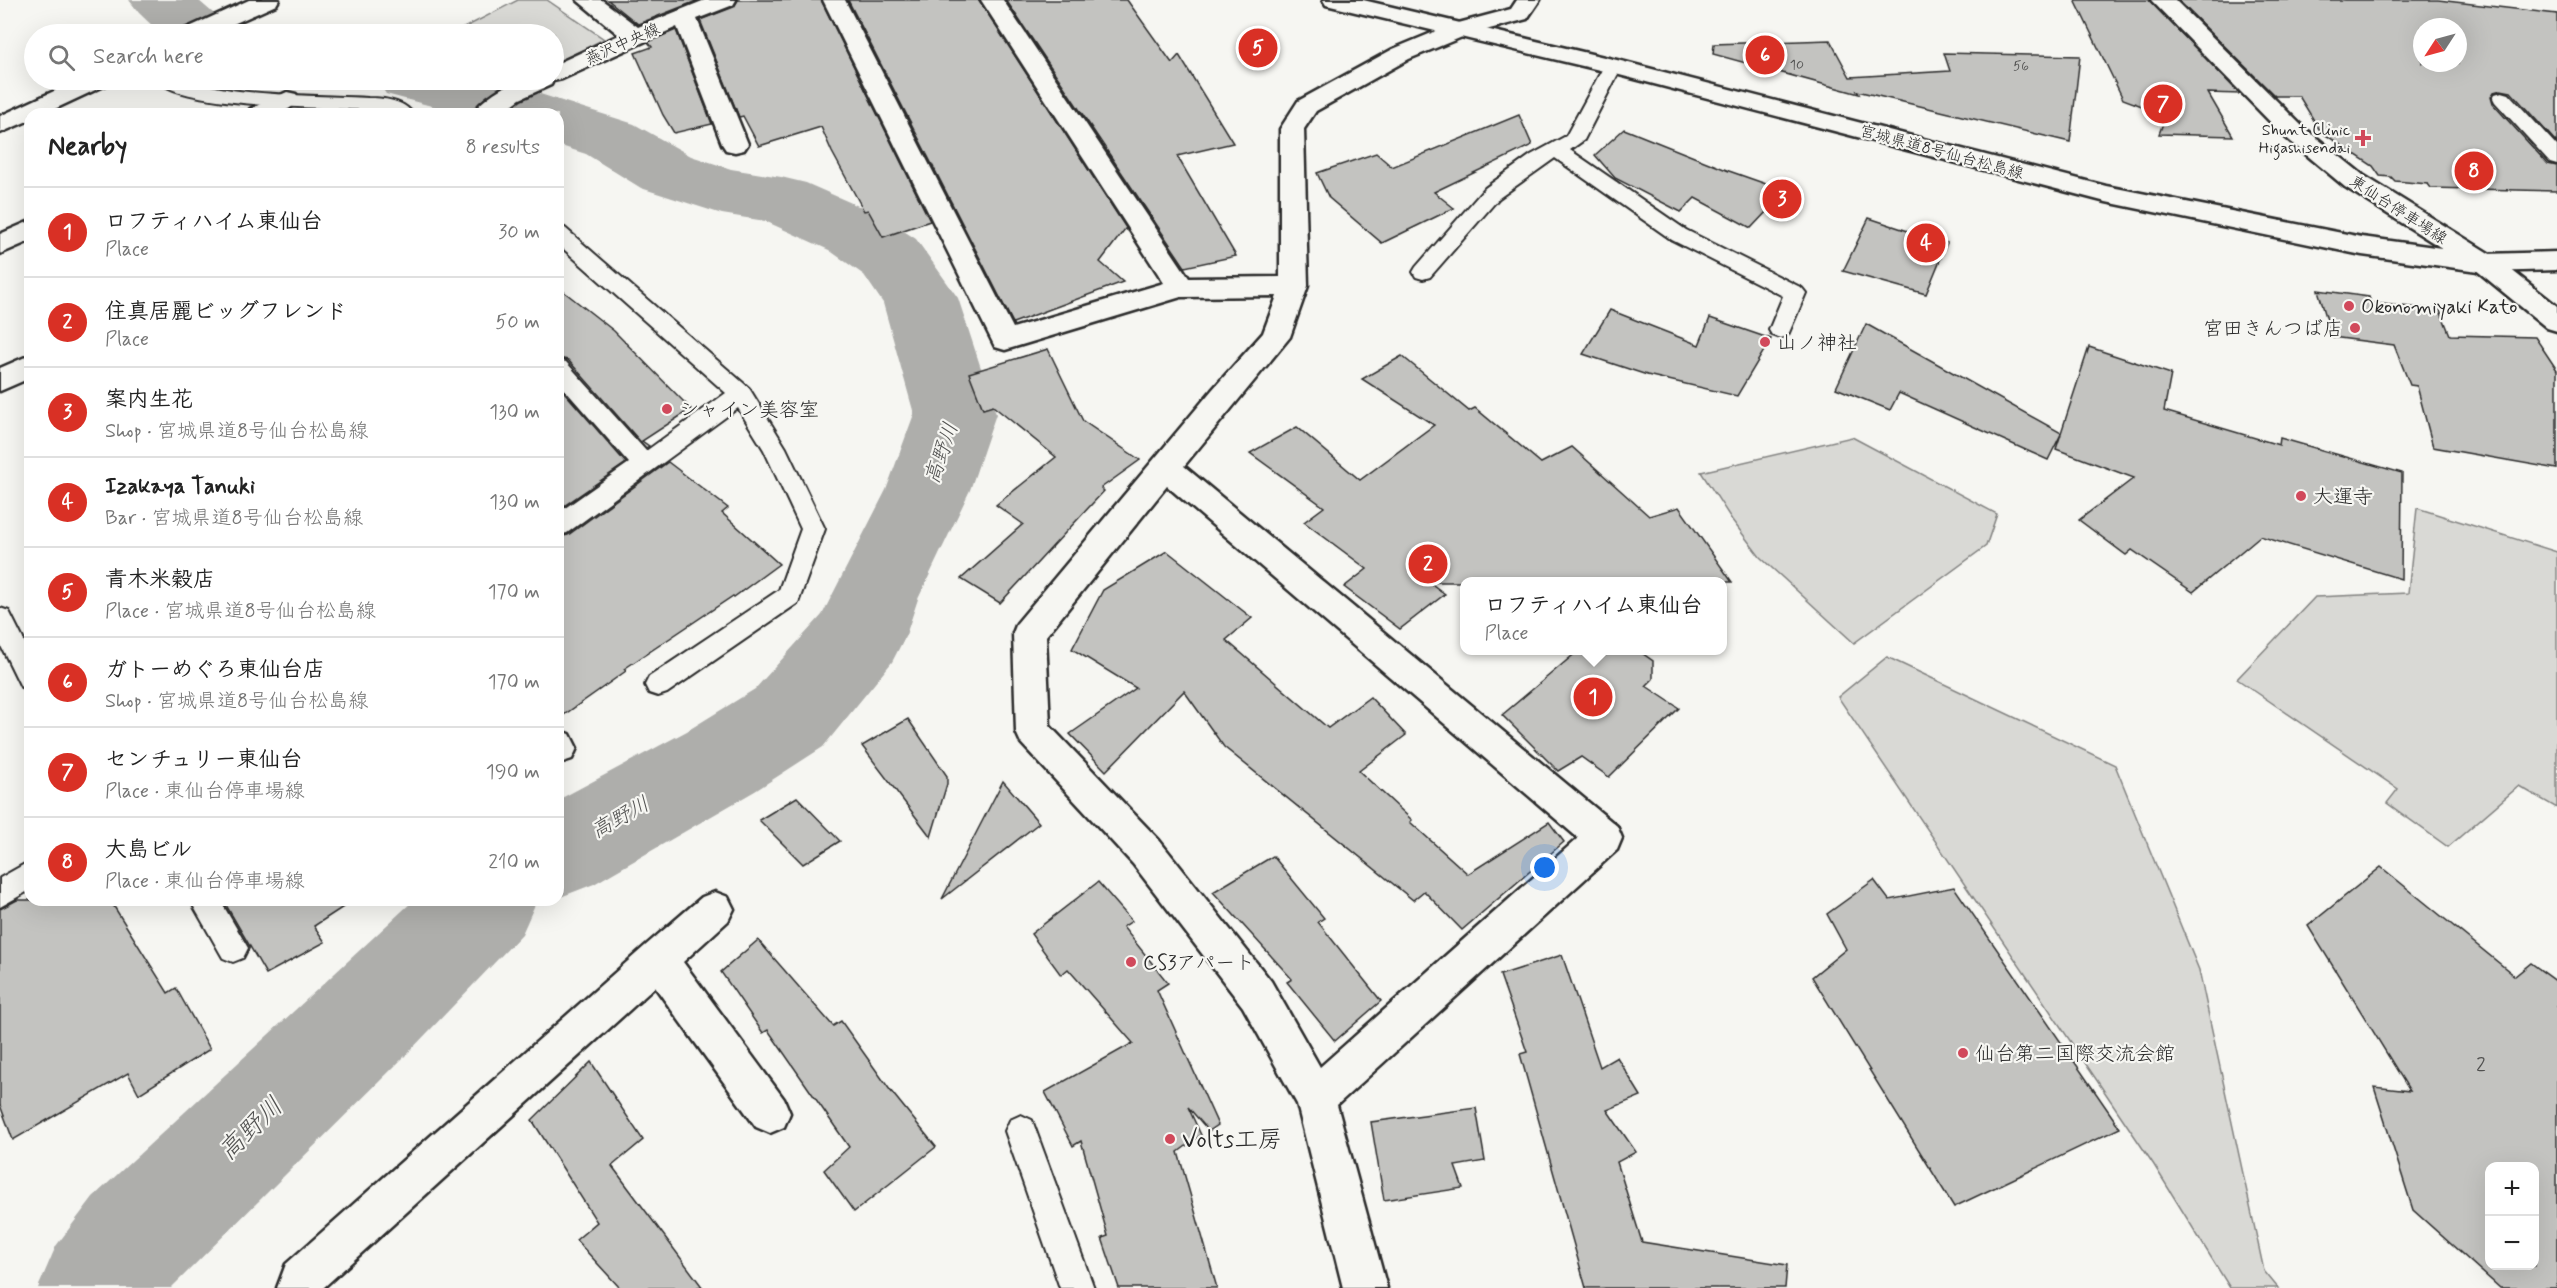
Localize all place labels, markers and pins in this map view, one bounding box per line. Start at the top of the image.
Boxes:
pin: 5 [1238,26,1278,70]
pin: 6 [1746,32,1784,78]
pin: 7 [2144,82,2182,126]
place label: Shunt Clinic Higashisendai [2259,120,2350,160]
marker: Shunt Clinic Higashisendai [2354,129,2372,147]
pin: 8 [2454,148,2494,194]
pin: 3 [1762,176,1802,222]
pin: 4 [1906,220,1946,266]
place label: Okonomiyaki Kato [2361,294,2517,321]
marker: Okonomiyaki Kato [2342,299,2356,313]
place label: 宮田きんつば店 [2203,316,2343,343]
marker: 宮田きんつば店 [2348,321,2362,335]
place label: 山ノ神社 [1777,330,1857,357]
marker: 山ノ神社 [1758,335,1772,349]
place label: シャイン美容室 [679,397,819,424]
marker: シャイン美容室 [660,402,674,416]
place label: 大運寺 [2313,484,2373,511]
marker: 大運寺 [2294,489,2308,503]
pin: 2 [1408,542,1448,586]
pin: 1 [1574,674,1612,720]
place label: CS3アパート [1143,950,1255,977]
marker: CS3アパート [1124,955,1138,969]
place label: 仙台第二国際交流会館 [1975,1041,2175,1068]
marker: 仙台第二国際交流会館 [1956,1046,1970,1060]
place label: Volts工房 [1182,1125,1282,1156]
marker: Volts工房 [1163,1132,1177,1146]

